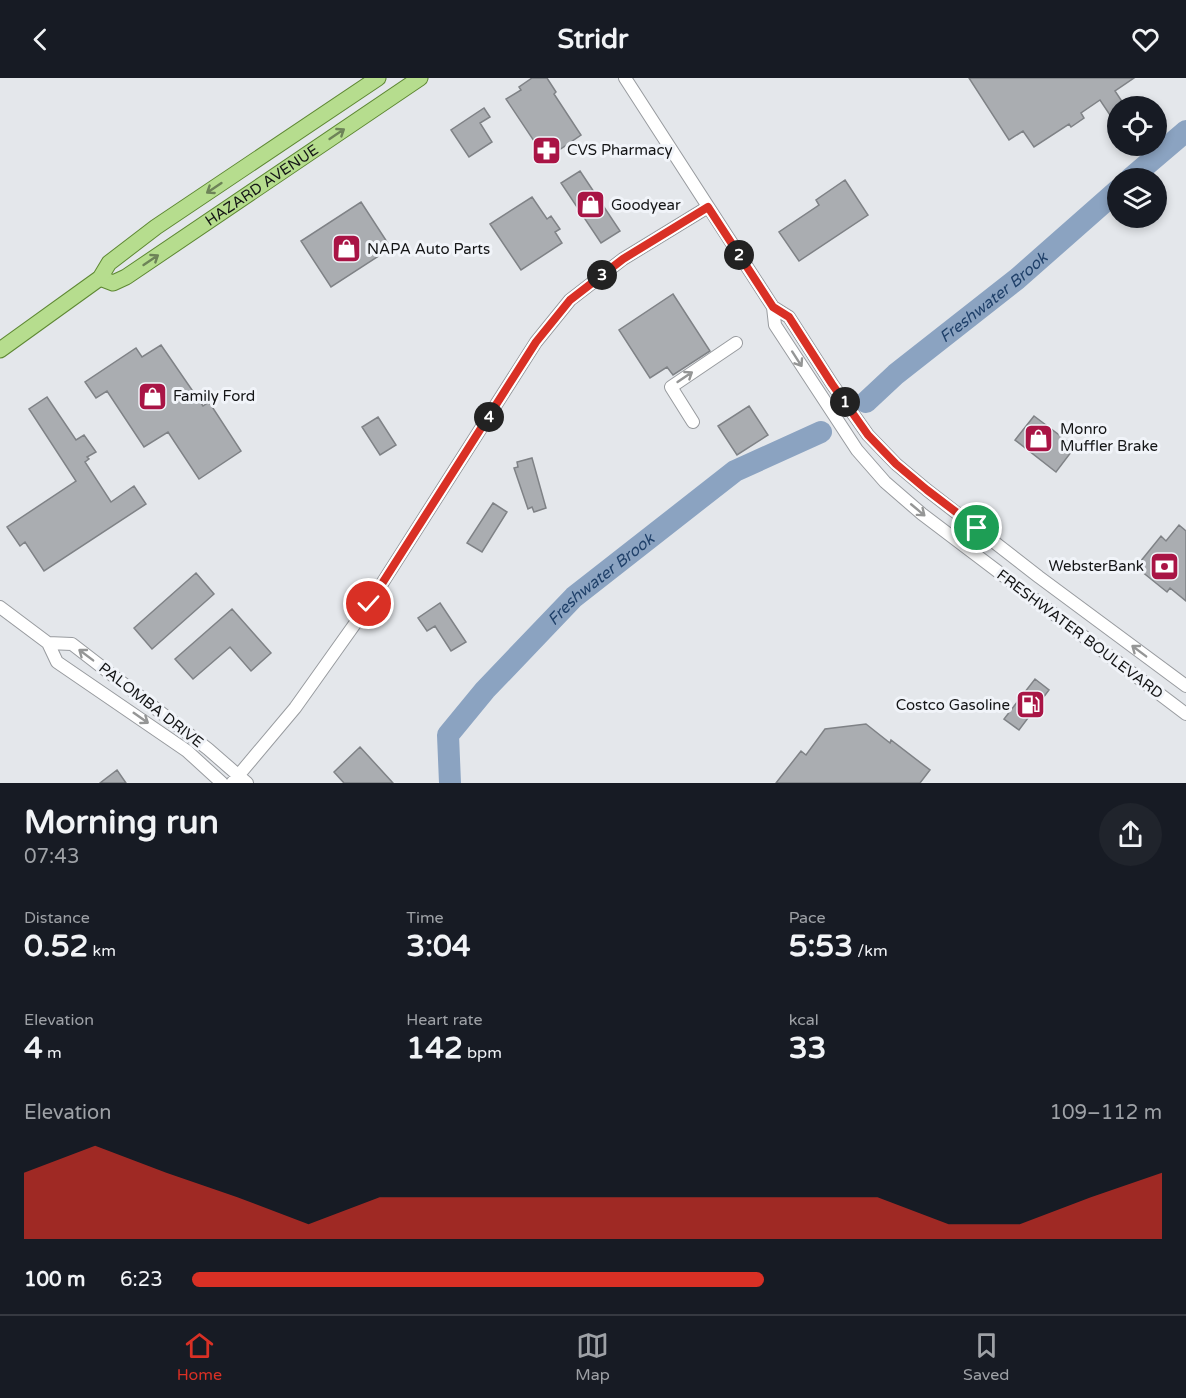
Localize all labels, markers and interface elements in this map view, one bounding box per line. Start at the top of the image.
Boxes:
icon: back [24,23,57,56]
text: Stridr [558,23,628,56]
icon: heart [1129,23,1162,56]
map controls [1107,96,1167,228]
button: locate [1107,96,1167,156]
one-way arrow [328,127,345,139]
pharmacy icon: CVS Pharmacy [530,134,562,166]
street label: HAZARD AVENUE [202,141,322,230]
place label: CVS Pharmacy [567,141,672,159]
button: layers [1107,168,1167,228]
one-way arrow [206,182,222,194]
shop icon: Goodyear [574,189,606,221]
place label: Goodyear [611,196,681,214]
shop icon: NAPA Auto Parts [330,233,362,265]
place label: NAPA Auto Parts [367,240,490,258]
pin: 2 [724,240,754,270]
text: 2 [734,245,744,265]
water label: Freshwater Brook [935,247,1053,347]
one-way arrow [142,254,158,266]
pin: 3 [587,260,617,290]
text: 3 [597,265,607,285]
one-way arrow [791,350,803,367]
one-way arrow [676,371,693,383]
shop icon: Family Ford [136,380,168,412]
place label: Family Ford [173,387,255,405]
pin: 1 [830,387,860,417]
text: 1 [840,392,850,412]
pin: 4 [474,402,504,432]
text: 4 [484,407,494,427]
place label: Monro Muffler Brake [1060,420,1158,455]
shop icon: Monro Muffler Brake [1023,422,1055,454]
pin [951,502,1002,553]
one-way arrow [910,503,925,517]
icon: arrive [960,511,993,544]
water label: Freshwater Brook [543,528,659,630]
bank icon: WebsterBank [1149,550,1181,582]
place label: WebsterBank [1048,557,1144,575]
street label: FRESHWATER BOULEVARD [993,566,1167,702]
pin [343,578,394,629]
icon: check [352,587,385,620]
one-way arrow [1132,645,1148,658]
one-way arrow [79,649,95,662]
street label: PALOMBA DRIVE [95,659,207,751]
fuel station icon: Costco Gasoline [1015,689,1047,721]
place label: Costco Gasoline [896,696,1010,714]
one-way arrow [132,712,148,724]
text: Morning run [24,803,219,842]
button: share [1099,803,1162,866]
text: 07:43 [24,845,79,869]
text: Distance [24,908,90,928]
text: Time [406,908,444,928]
text: Pace [789,908,826,928]
text: 0.52 [24,928,88,965]
text: 3:04 [406,928,471,965]
text: 5:53 [789,928,853,965]
text: km [88,941,116,961]
text: /km [853,941,888,961]
text: Elevation [24,1010,94,1030]
text: Heart rate [406,1010,483,1030]
text: kcal [789,1010,819,1030]
text: 4 [24,1030,43,1067]
text: 142 [406,1030,463,1067]
text: 33 [789,1030,826,1067]
text: m [43,1043,62,1063]
text: bpm [463,1043,502,1063]
text: Elevation [24,1101,111,1125]
text: 109–112 m [1049,1101,1162,1125]
text: 100 m [24,1268,85,1292]
text: 6:23 [120,1268,163,1292]
tab: Home [177,1329,222,1385]
tab: Map [575,1329,610,1385]
tab: Saved [963,1329,1009,1385]

